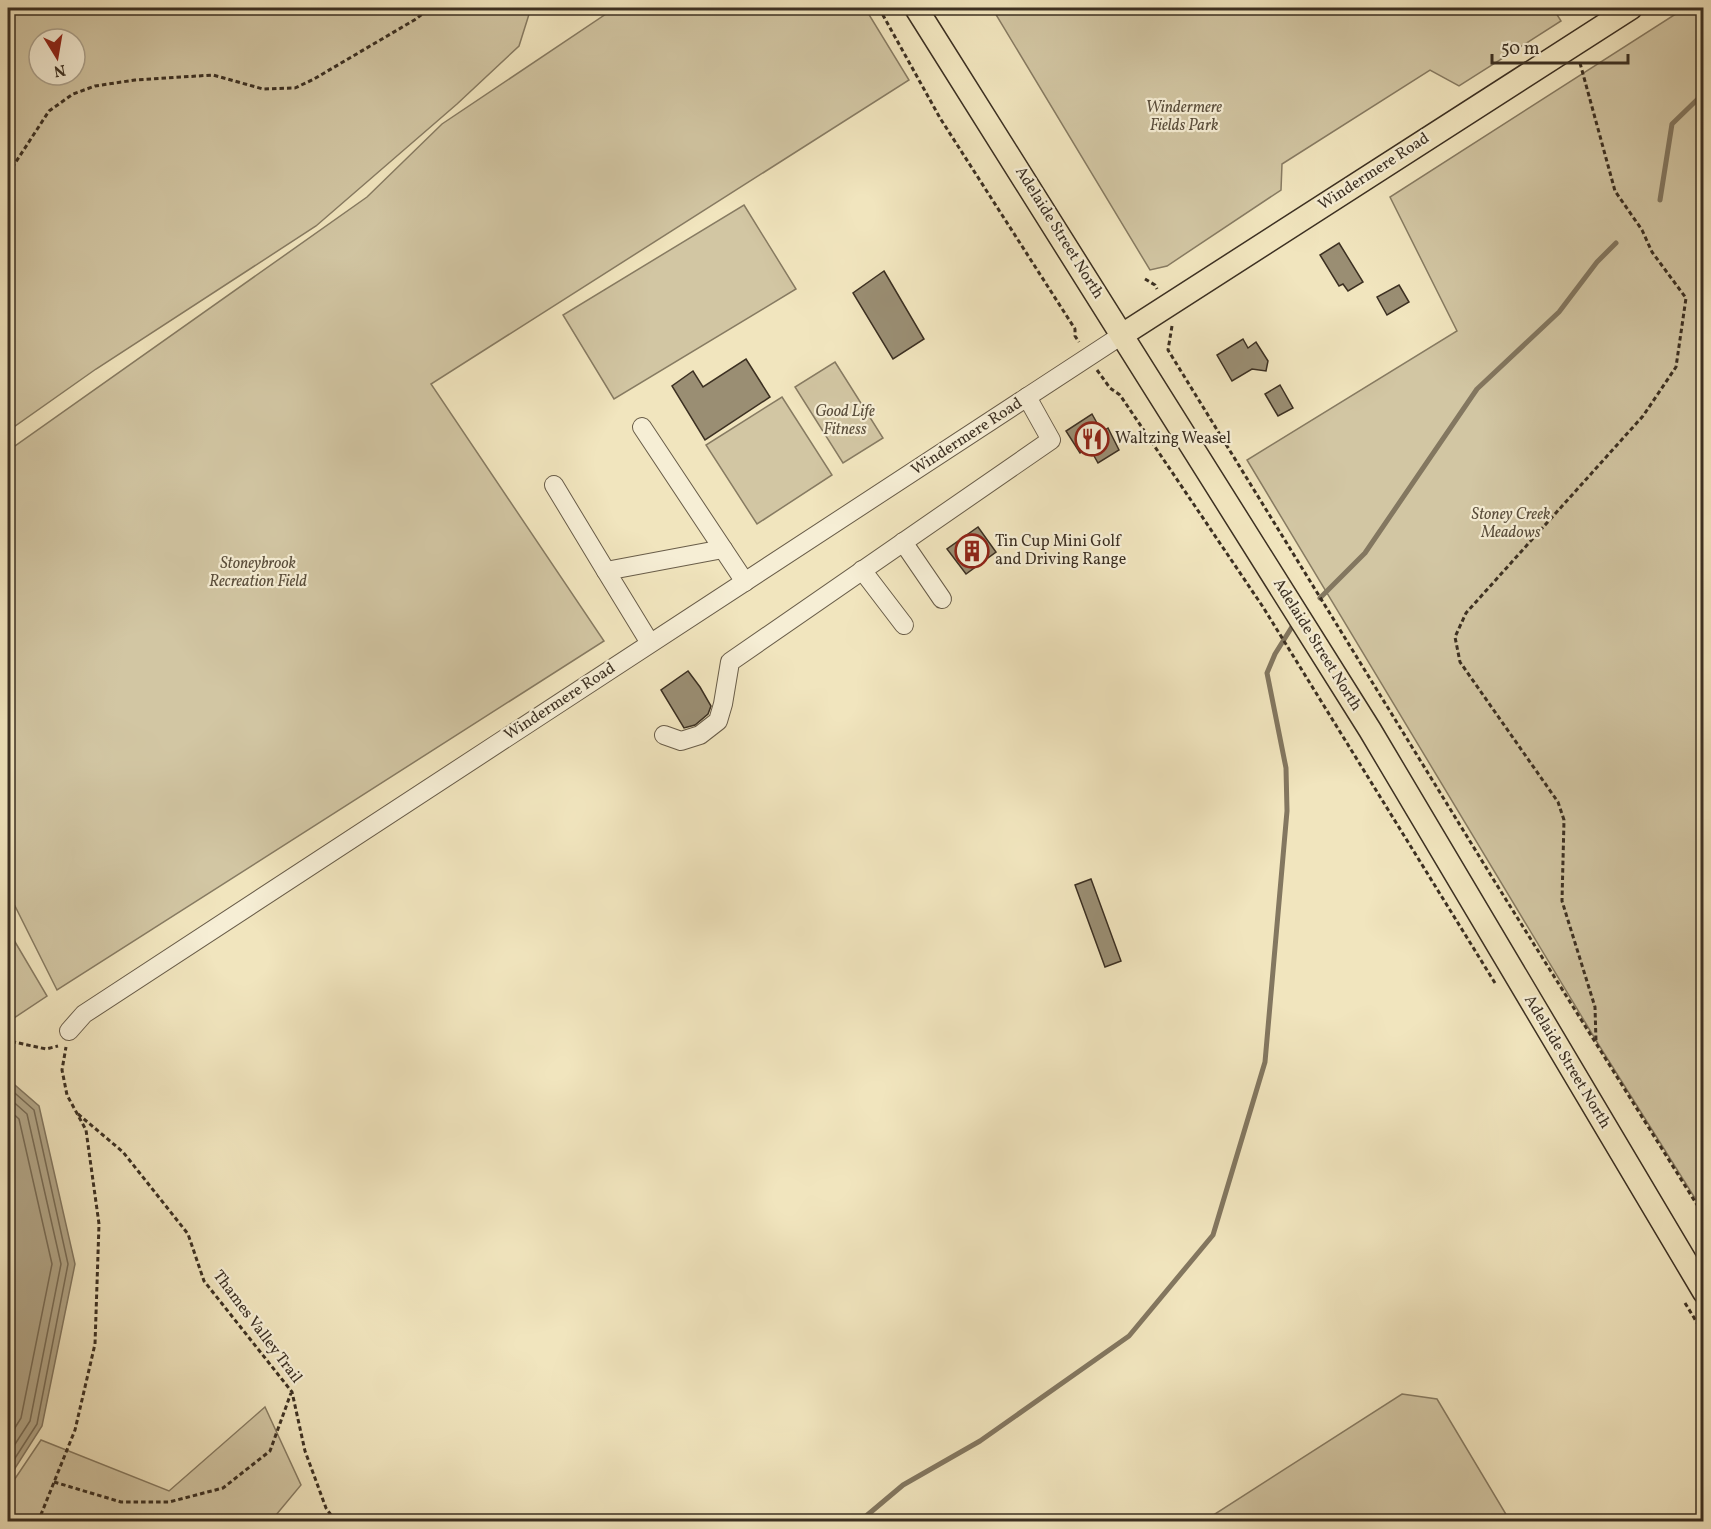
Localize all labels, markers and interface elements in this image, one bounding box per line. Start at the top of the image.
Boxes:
north arrow [27,27,87,87]
scale bar [1492,27,1628,65]
text: 50 m [1501,37,1540,62]
text: N [51,58,67,82]
park label: Windermere Fields Park [1146,97,1222,137]
street label: Windermere Road [1314,128,1434,216]
street label: Adelaide Street North [1009,163,1109,303]
street label: Windermere Road [907,393,1027,481]
park label: Good Life Fitness [815,401,875,441]
restaurant icon: Waltzing Weasel [1074,421,1110,457]
place label: Waltzing Weasel [1115,428,1231,450]
park label: Stoney Creek Meadows [1472,504,1551,544]
place label: Tin Cup Mini Golf and Driving Range [995,531,1126,571]
building icon: Tin Cup Mini Golf and Driving Range [954,533,990,569]
park label: Stoneybrook Recreation Field [209,553,307,593]
street label: Adelaide Street North [1267,575,1367,715]
street label: Windermere Road [500,658,620,746]
street label: Adelaide Street North [1518,991,1616,1133]
street label: Thames Valley Trail [207,1266,307,1388]

